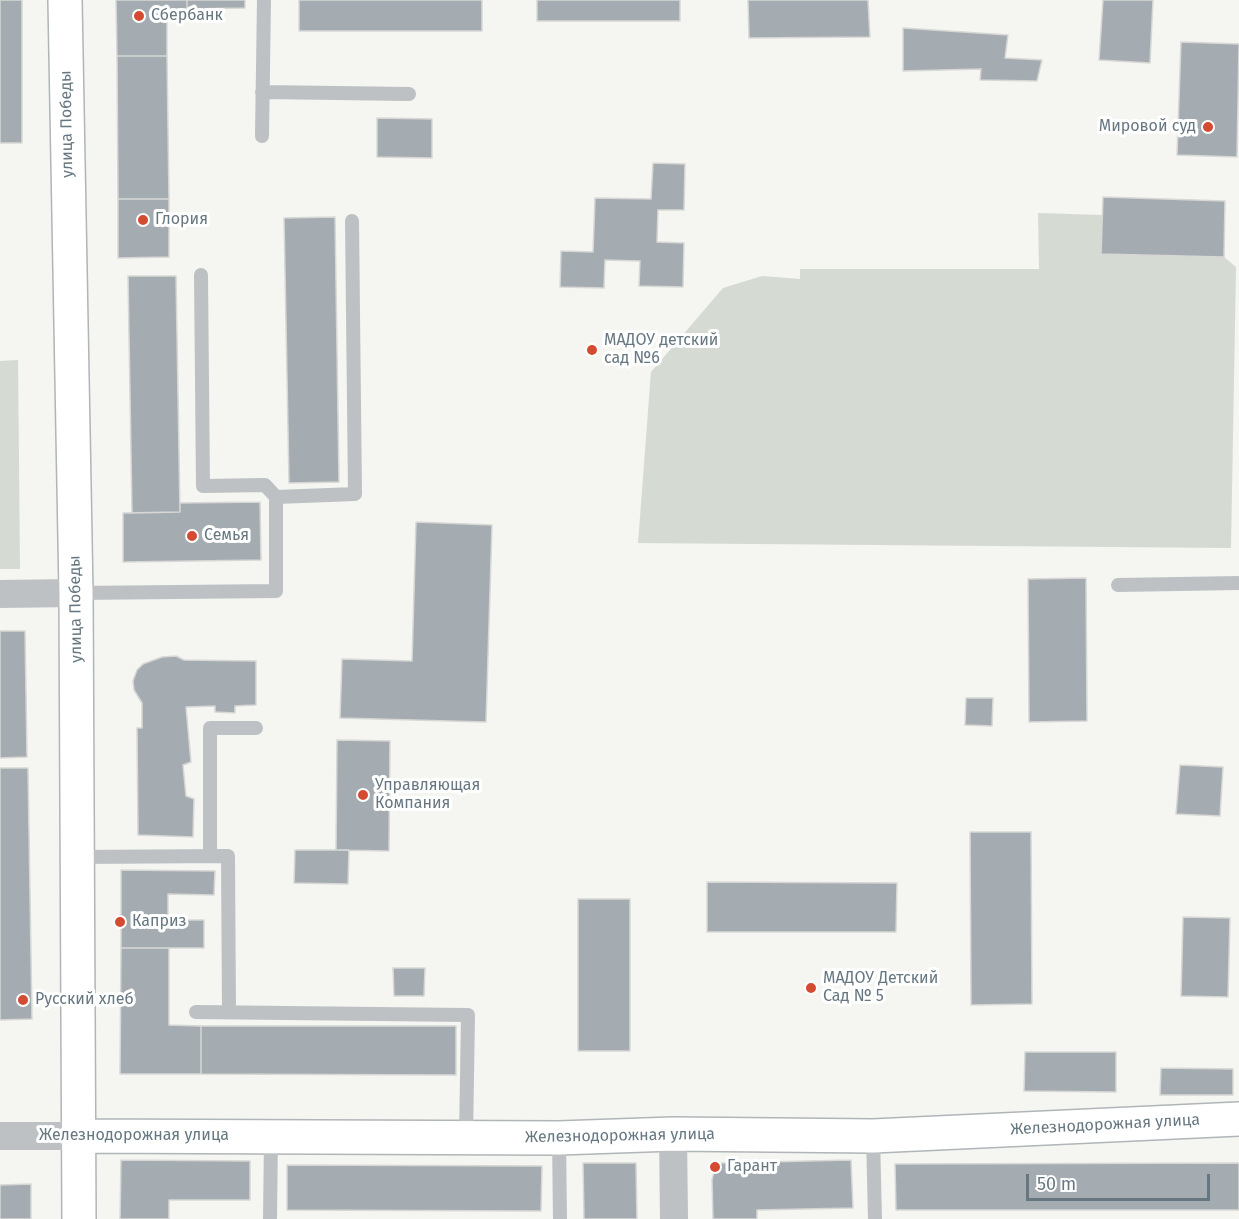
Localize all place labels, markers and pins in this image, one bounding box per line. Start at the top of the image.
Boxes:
place label: Сбербанк [151,6,223,26]
marker: Сбербанк [132,9,146,23]
place label: Мировой суд [1099,117,1196,137]
marker: Мировой суд [1201,120,1215,134]
place label: Глория [155,210,208,230]
marker: Глория [136,213,150,227]
place label: МАДОУ детский сад №6 [604,331,718,369]
marker: МАДОУ детский сад №6 [585,343,599,357]
place label: Семья [204,526,249,546]
marker: Семья [185,529,199,543]
place label: Управляющая Компания [375,776,480,814]
marker: Управляющая Компания [356,788,370,802]
place label: Каприз [132,912,187,932]
marker: Каприз [113,915,127,929]
place label: МАДОУ Детский Сад № 5 [823,969,938,1007]
marker: МАДОУ Детский Сад № 5 [804,981,818,995]
place label: Русский хлеб [35,990,134,1010]
marker: Русский хлеб [16,993,30,1007]
place label: Гарант [727,1157,777,1177]
marker: Гарант [708,1160,722,1174]

